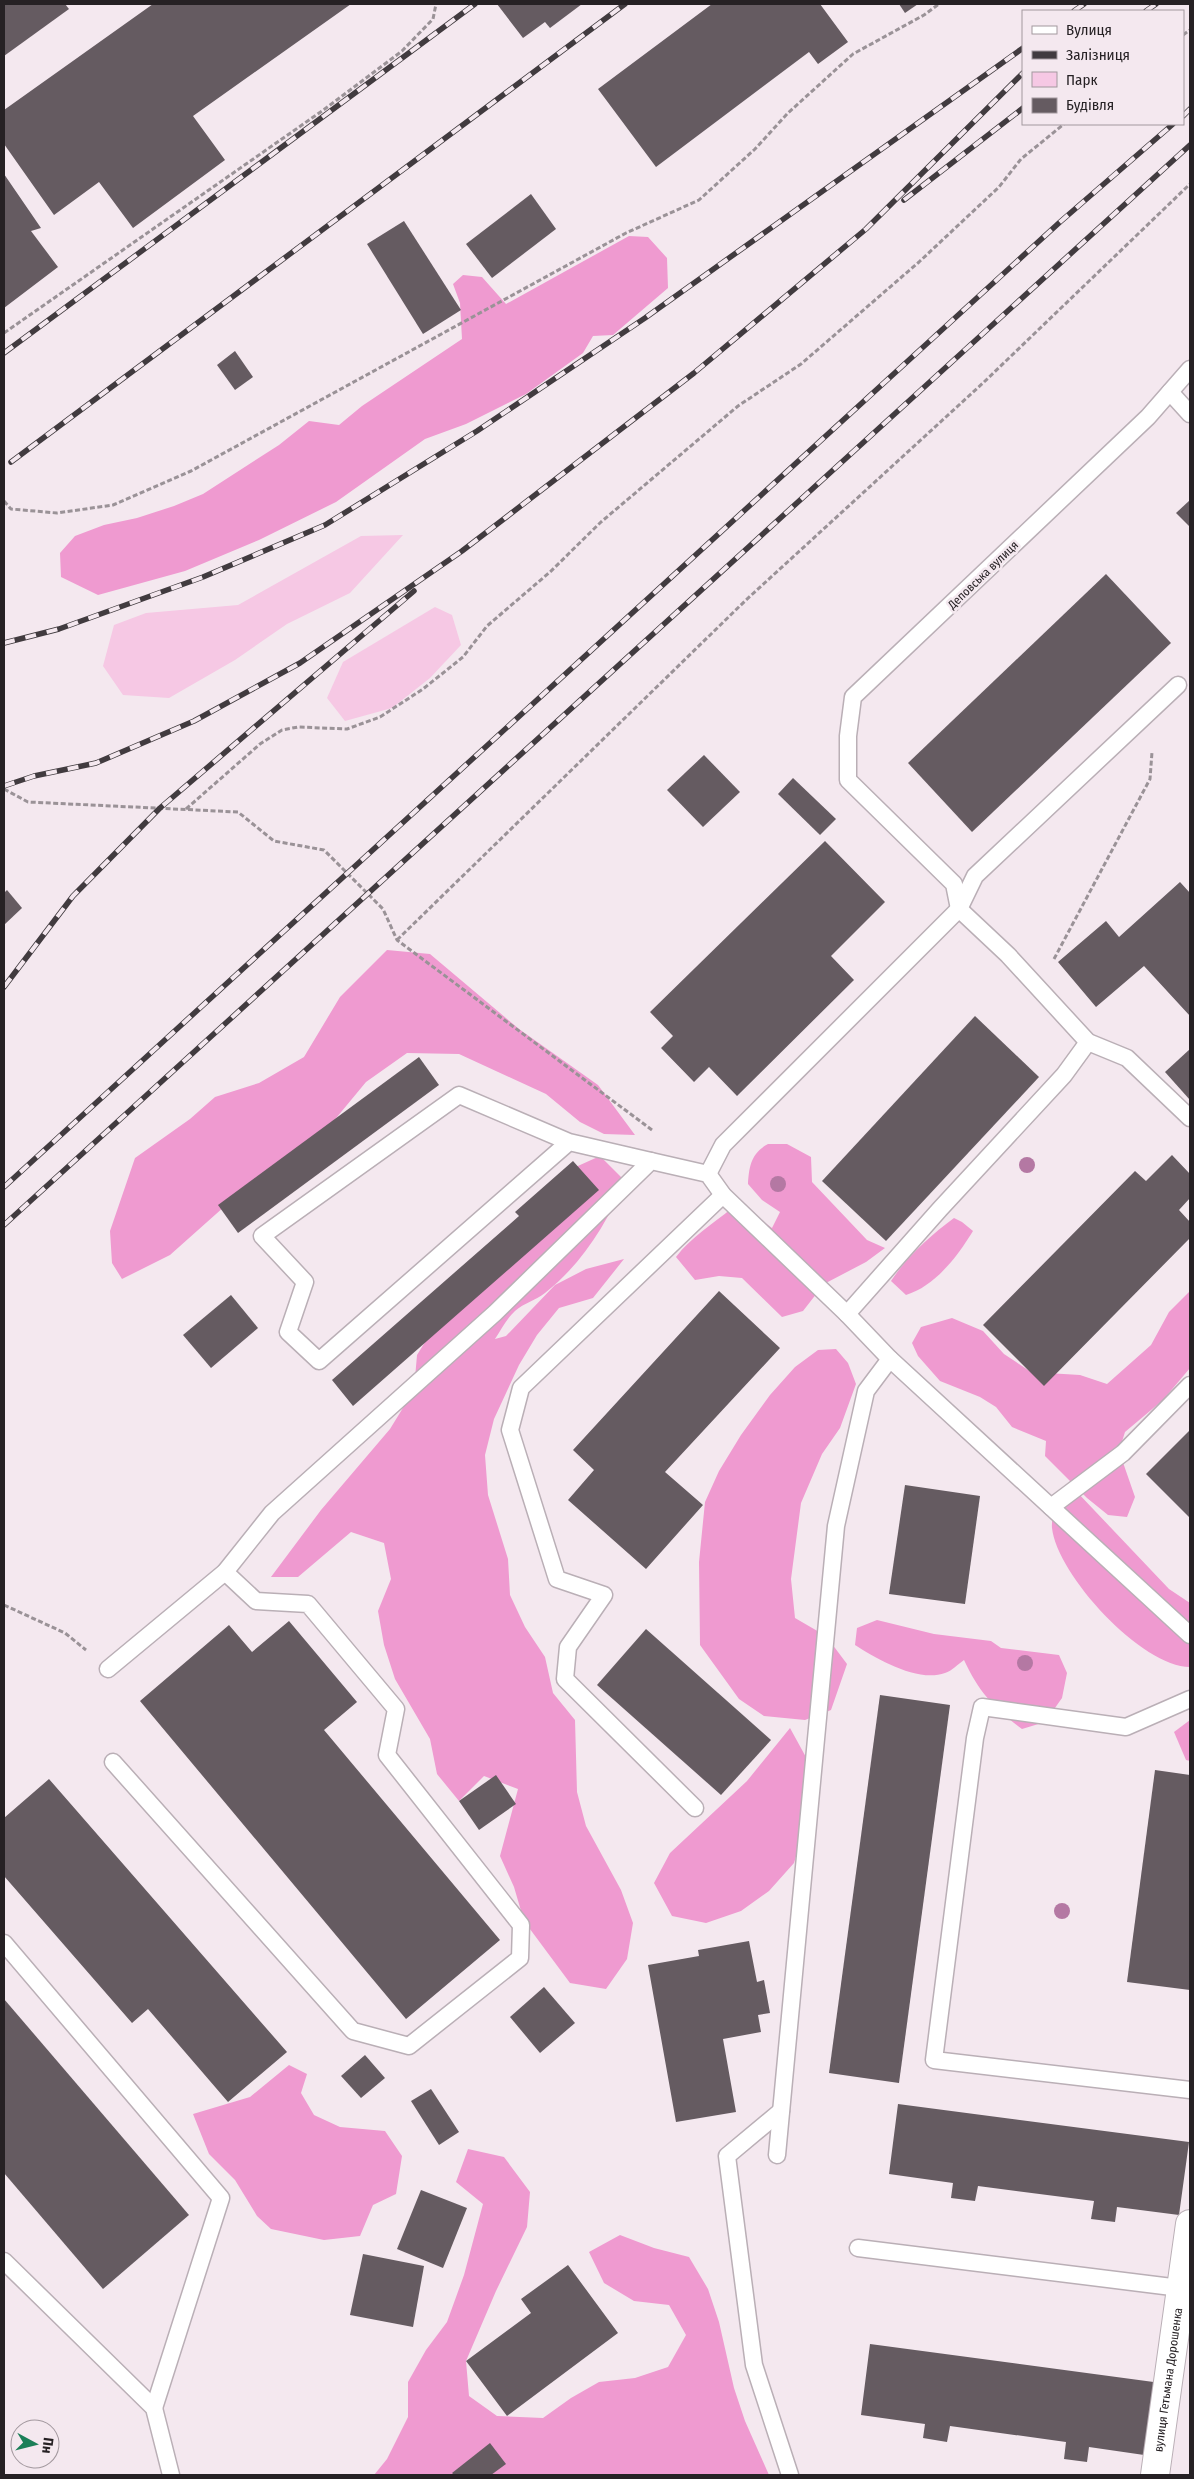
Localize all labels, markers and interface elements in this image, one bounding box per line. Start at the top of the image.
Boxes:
legend [1022,10,1184,125]
text: Вулиця [1066,21,1112,39]
text: Залізниця [1066,46,1130,64]
text: Парк [1066,71,1097,89]
text: Будівля [1066,96,1114,114]
street label: Деповська вулиця [944,538,1021,613]
street label: вулиця Гетьмана Дорошенка [1151,2307,1185,2453]
north arrow [10,2419,60,2469]
text: Пн [38,2437,57,2454]

